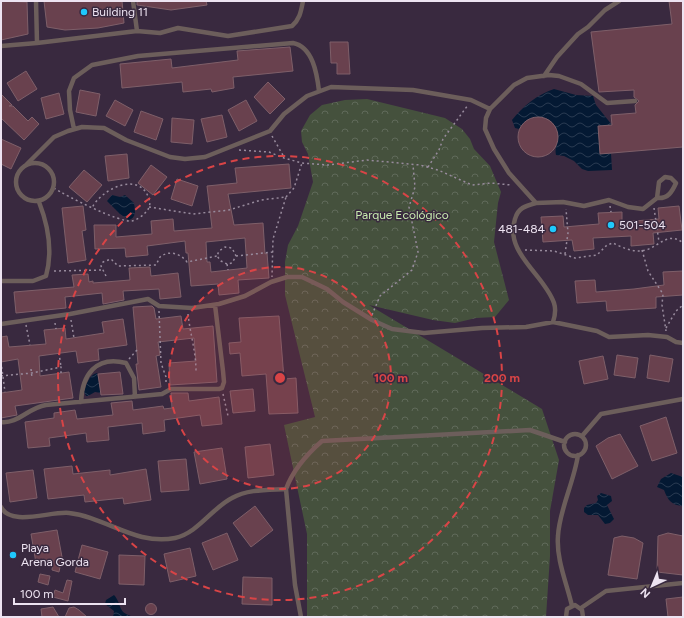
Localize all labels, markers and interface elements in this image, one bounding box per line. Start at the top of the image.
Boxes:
place label: Building 11 [92,5,148,19]
marker: Building 11 [79,7,89,17]
park label: Parque Ecológico [355,208,449,222]
place label: 501-504 [619,218,666,232]
marker: 501-504 [606,220,616,230]
place label: 481-484 [498,222,546,236]
marker: 481-484 [548,224,558,234]
centre of rings [273,371,287,385]
text: 100 m [374,371,408,385]
text: 200 m [484,371,520,385]
place label: Playa Arena Gorda [21,541,89,569]
marker: Playa Arena Gorda [8,550,18,560]
north arrow [632,566,672,606]
scale bar [14,580,125,606]
text: N [638,585,653,600]
text: 100 m [20,587,54,601]

